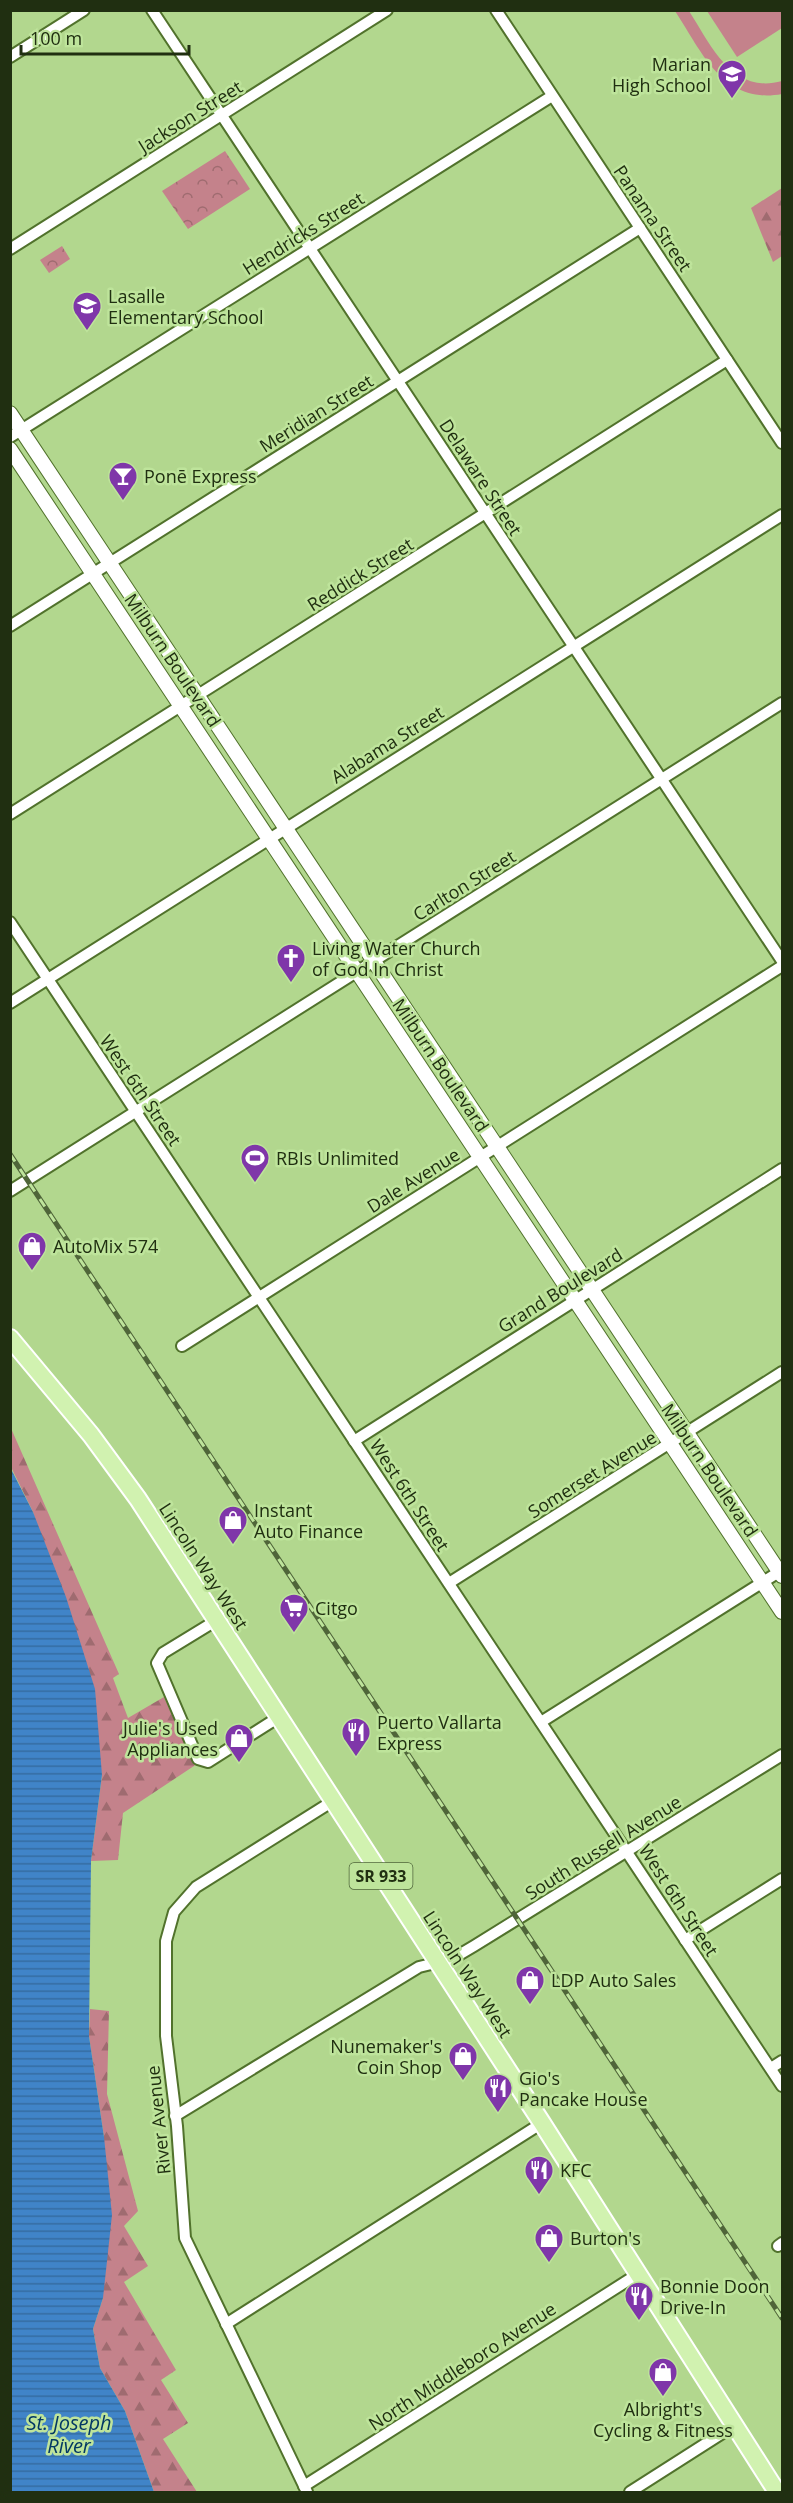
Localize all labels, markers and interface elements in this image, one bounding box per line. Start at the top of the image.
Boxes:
scale bar [21,18,189,56]
text: 100 m [30,26,82,50]
place label: Marian High School [612,52,711,97]
school or university icon: Marian High School [716,58,748,100]
street label: Jackson Street [132,74,247,159]
street label: Panama Street [609,160,697,276]
street label: Hendricks Street [238,186,368,280]
place label: Lasalle Elementary School [108,284,264,329]
school or university icon: Lasalle Elementary School [71,290,103,332]
street label: Meridian Street [255,368,377,458]
street label: Delaware Street [434,414,528,540]
bar icon: Ponē Express [107,460,139,502]
place label: Ponē Express [144,464,257,488]
street label: Reddick Street [302,532,418,616]
street label: Milburn Boulevard [119,589,227,731]
street label: Alabama Street [326,700,448,788]
street label: Carlton Street [408,844,520,926]
place label: Living Water Church of God In Christ [312,936,481,981]
church icon: Living Water Church of God In Christ [275,942,307,984]
street label: Milburn Boulevard [387,994,495,1136]
street label: West 6th Street [95,1030,187,1150]
sports icon: RBIs Unlimited [239,1142,271,1184]
street label: Dale Avenue [362,1142,464,1218]
place label: RBIs Unlimited [276,1146,399,1170]
shop icon: AutoMix 574 [16,1230,48,1272]
place label: AutoMix 574 [53,1234,158,1258]
street label: Grand Boulevard [493,1242,627,1338]
street label: Milburn Boulevard [656,1399,764,1541]
street label: Somerset Avenue [523,1425,661,1523]
street label: West 6th Street [365,1434,455,1556]
street label: Lincoln Way West [154,1498,254,1634]
place label: Instant Auto Finance [254,1498,363,1543]
shop icon: Instant Auto Finance [217,1504,249,1546]
supermarket icon: Citgo [278,1592,310,1634]
place label: Citgo [315,1596,358,1620]
place label: Puerto Vallarta Express [377,1710,502,1755]
place label: Julie's Used Appliances [121,1716,218,1761]
restaurant icon: Puerto Vallarta Express [340,1716,372,1758]
shop icon: Julie's Used Appliances [223,1722,255,1764]
street label: South Russell Avenue [520,1789,686,1905]
street label: West 6th Street [634,1839,724,1961]
road number: SR 933 [350,1863,412,1889]
street label: Lincoln Way West [418,1906,518,2042]
shop icon: LDP Auto Sales [514,1964,546,2006]
place label: LDP Auto Sales [551,1968,676,1992]
place label: Nunemaker's Coin Shop [330,2034,442,2079]
shop icon: Nunemaker's Coin Shop [447,2040,479,2082]
street label: River Avenue [140,2064,176,2176]
place label: Gio's Pancake House [519,2066,648,2111]
restaurant icon: Gio's Pancake House [482,2072,514,2114]
restaurant icon: KFC [523,2154,555,2196]
place label: KFC [560,2158,592,2182]
shop icon: Burton's [533,2222,565,2264]
place label: Burton's [570,2226,641,2250]
place label: Bonnie Doon Drive-In [660,2274,770,2319]
restaurant icon: Bonnie Doon Drive-In [623,2280,655,2322]
street label: North Middleboro Avenue [364,2296,560,2436]
shop icon: Albright's Cycling & Fitness [647,2356,679,2398]
place label: Albright's Cycling & Fitness [593,2397,733,2442]
water label: St. Joseph River [26,2409,112,2459]

